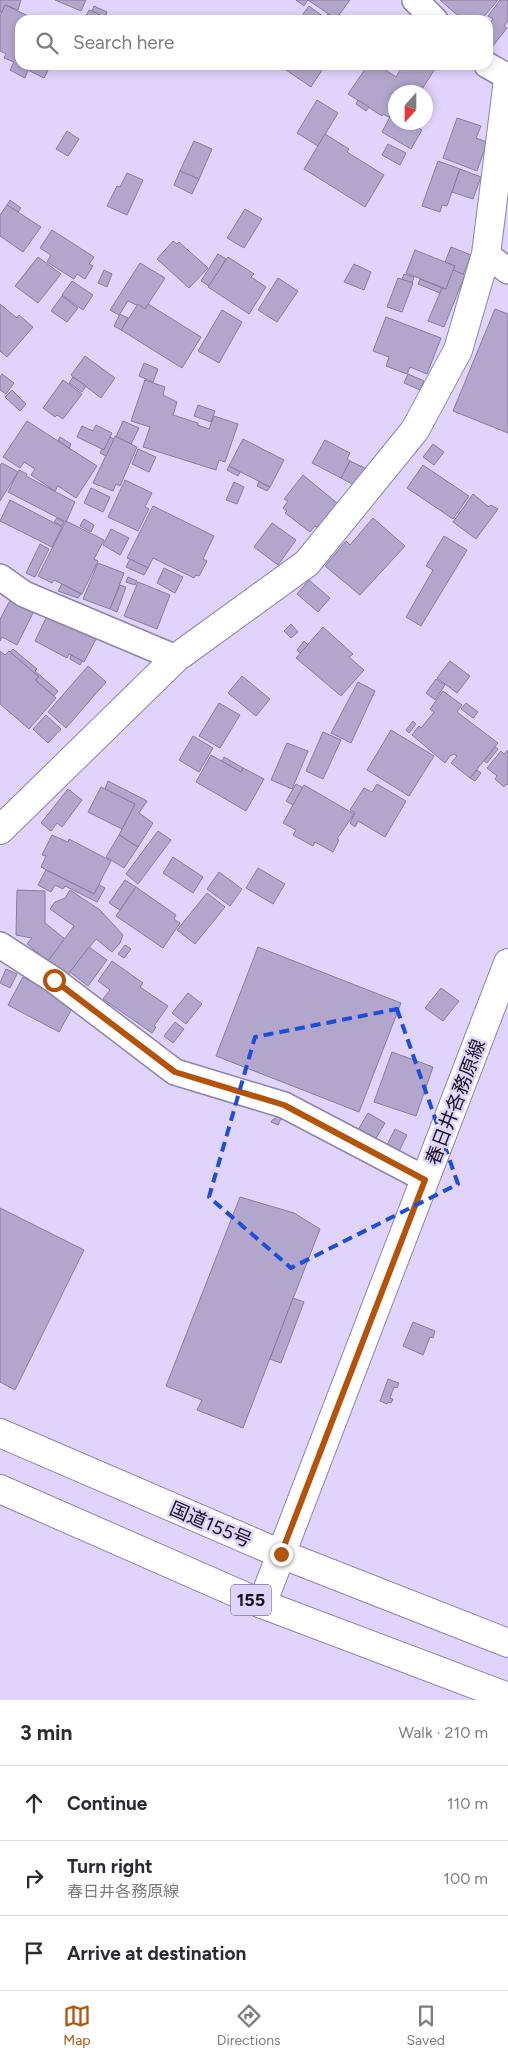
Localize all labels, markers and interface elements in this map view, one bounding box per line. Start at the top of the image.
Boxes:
search box [15,15,493,70]
icon: search [33,29,61,57]
text: Search here [73,31,175,54]
north arrow [388,85,433,130]
route start [43,969,66,992]
street label: 春日井各務原線 [421,1036,490,1168]
street label: 国道155号 [166,1497,255,1552]
route end [270,1543,293,1566]
road number: 155 [231,1584,271,1616]
text: 3 min [20,1720,72,1745]
text: Walk · 210 m [399,1723,488,1742]
icon: ahead [20,1789,48,1817]
text: Continue [67,1792,147,1815]
text: 110 m [447,1794,488,1813]
text: Turn right [67,1855,153,1878]
icon: right [20,1864,48,1892]
text: 100 m [443,1869,488,1888]
text: 春日井各務原線 [67,1882,179,1901]
icon: arrive [20,1939,48,1967]
text: Arrive at destination [67,1942,246,1965]
tab: Map [63,2002,91,2049]
tab: Directions [217,2002,281,2049]
tab: Saved [406,2002,445,2049]

